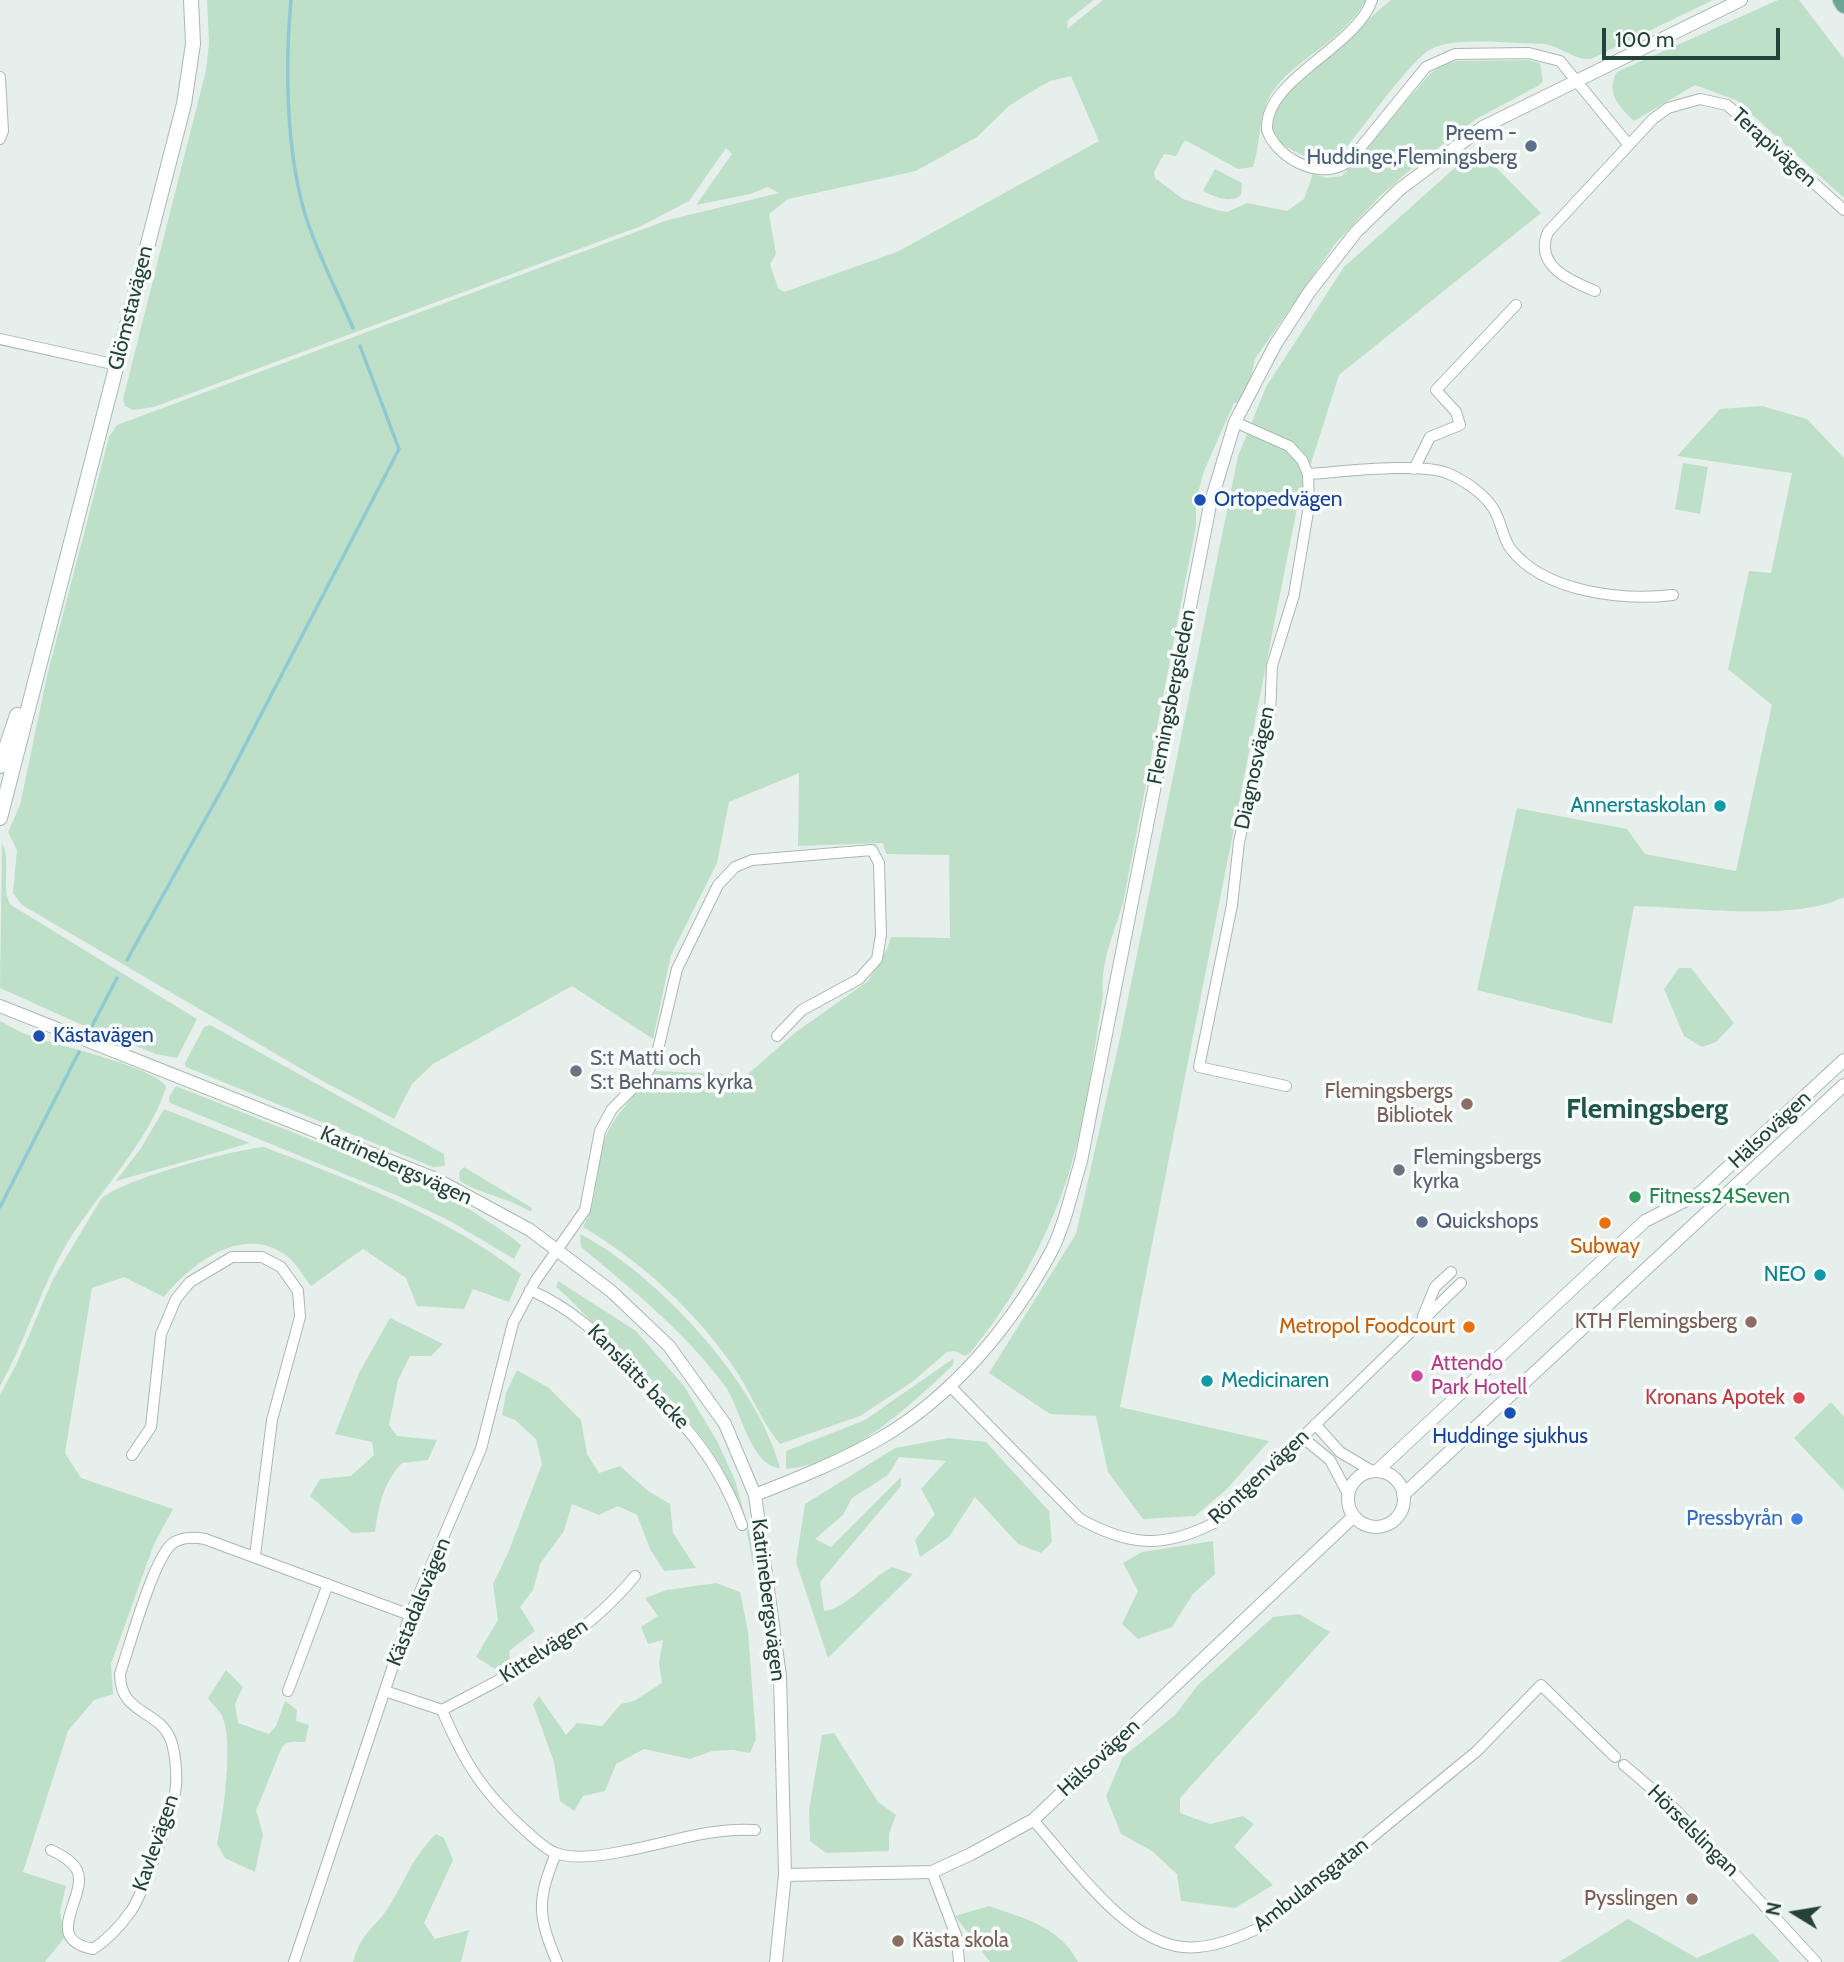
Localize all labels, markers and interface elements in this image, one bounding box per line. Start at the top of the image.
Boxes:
scale bar [1606,14,1784,58]
text: 100 m [1615,27,1674,52]
street label: Terapivägen [1726,103,1822,193]
place label: Preem - Huddinge,Flemingsberg [1306,121,1517,171]
marker: Preem - Huddinge,Flemingsberg [1523,138,1539,154]
street label: Glömstavägen [103,243,159,373]
place label: Ortopedvägen [1214,487,1343,513]
marker: Ortopedvägen [1192,492,1208,508]
street label: Flemingsbergsleden [1143,607,1201,787]
street label: Diagnosvägen [1230,704,1280,832]
place label: Annerstaskolan [1570,793,1706,819]
marker: Annerstaskolan [1712,798,1728,814]
place label: Kästavägen [53,1023,154,1049]
marker: Kästavägen [31,1028,47,1044]
place label: S:t Matti och S:t Behnams kyrka [590,1046,753,1096]
marker: S:t Matti och S:t Behnams kyrka [568,1063,584,1079]
place label: Flemingsbergs Bibliotek [1325,1079,1453,1129]
street label: Hälsovägen [1724,1086,1816,1174]
district label: Flemingsberg [1566,1093,1728,1127]
marker: Flemingsbergs Bibliotek [1459,1096,1475,1112]
street label: Katrinebergsvägen [316,1121,476,1211]
place label: Flemingsbergs kyrka [1413,1145,1541,1195]
marker: Flemingsbergs kyrka [1391,1162,1407,1178]
place label: Fitness24Seven [1649,1184,1790,1210]
marker: Fitness24Seven [1627,1189,1643,1205]
place label: Quickshops [1436,1209,1538,1235]
marker: Quickshops [1414,1214,1430,1230]
marker: Subway [1597,1215,1613,1231]
place label: Subway [1570,1234,1640,1260]
place label: NEO [1764,1262,1806,1288]
marker: NEO [1812,1267,1828,1283]
place label: KTH Flemingsberg [1575,1309,1737,1335]
place label: Metropol Foodcourt [1279,1314,1455,1340]
marker: KTH Flemingsberg [1743,1314,1759,1330]
street label: Kanslätts backe [582,1319,694,1435]
marker: Metropol Foodcourt [1461,1319,1477,1335]
place label: Attendo Park Hotell [1431,1351,1527,1401]
place label: Medicinaren [1221,1368,1329,1394]
marker: Attendo Park Hotell [1409,1368,1425,1384]
marker: Medicinaren [1199,1373,1215,1389]
place label: Kronans Apotek [1645,1385,1785,1411]
marker: Kronans Apotek [1791,1390,1807,1406]
marker: Huddinge sjukhus [1502,1405,1518,1421]
street label: Röntgenvägen [1203,1424,1315,1530]
place label: Huddinge sjukhus [1432,1424,1588,1450]
place label: Pressbyrån [1686,1506,1783,1532]
marker: Pressbyrån [1789,1511,1805,1527]
street label: Katrinebergsvägen [746,1517,790,1683]
street label: Kästadalsvägen [382,1534,456,1670]
street label: Kittelvägen [495,1613,593,1689]
street label: Hälsovägen [1053,1714,1145,1802]
street label: Hörselslingan [1642,1780,1744,1882]
street label: Kavlevägen [128,1791,184,1895]
street label: Ambulansgatan [1249,1832,1373,1938]
north arrow [1760,1878,1830,1948]
place label: Pysslingen [1584,1886,1678,1912]
marker: Pysslingen [1684,1891,1700,1907]
text: N [1761,1900,1786,1918]
place label: Kästa skola [912,1928,1009,1954]
marker: Kästa skola [890,1933,906,1949]

